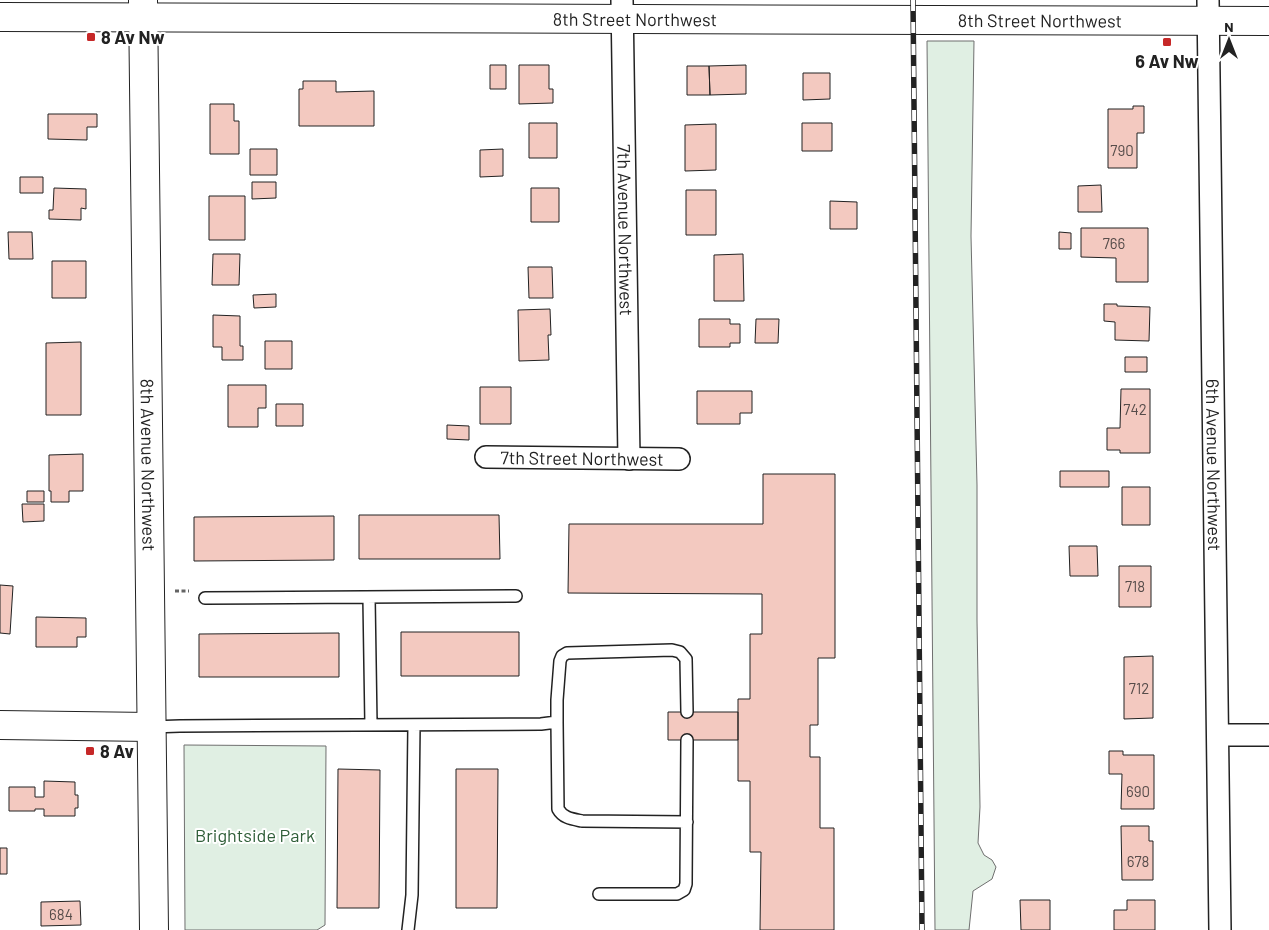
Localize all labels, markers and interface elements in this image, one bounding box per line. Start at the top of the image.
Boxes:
street label: 8th Street Northwest [553,8,717,30]
street label: 8th Street Northwest [958,9,1122,32]
north arrow [1204,15,1254,65]
text: N [1224,18,1234,35]
place label: 8 Av Nw [101,26,165,48]
marker: 8 Av Nw [85,31,97,43]
marker: 6 Av Nw [1161,36,1173,48]
place label: 6 Av Nw [1135,50,1199,72]
house number: 790 [1110,141,1134,159]
street label: 7th Avenue Northwest [613,144,638,316]
house number: 766 [1103,234,1125,252]
street label: 8th Avenue Northwest [136,379,161,551]
street label: 6th Avenue Northwest [1202,379,1226,551]
house number: 742 [1123,400,1147,418]
street label: 7th Street Northwest [500,446,664,470]
house number: 718 [1125,577,1145,595]
house number: 712 [1129,679,1149,697]
place label: 8 Av [100,740,134,762]
marker: 8 Av [84,745,96,757]
house number: 690 [1126,782,1150,800]
park label: Brightside Park [195,824,315,846]
house number: 678 [1127,852,1149,870]
house number: 684 [49,905,73,923]

